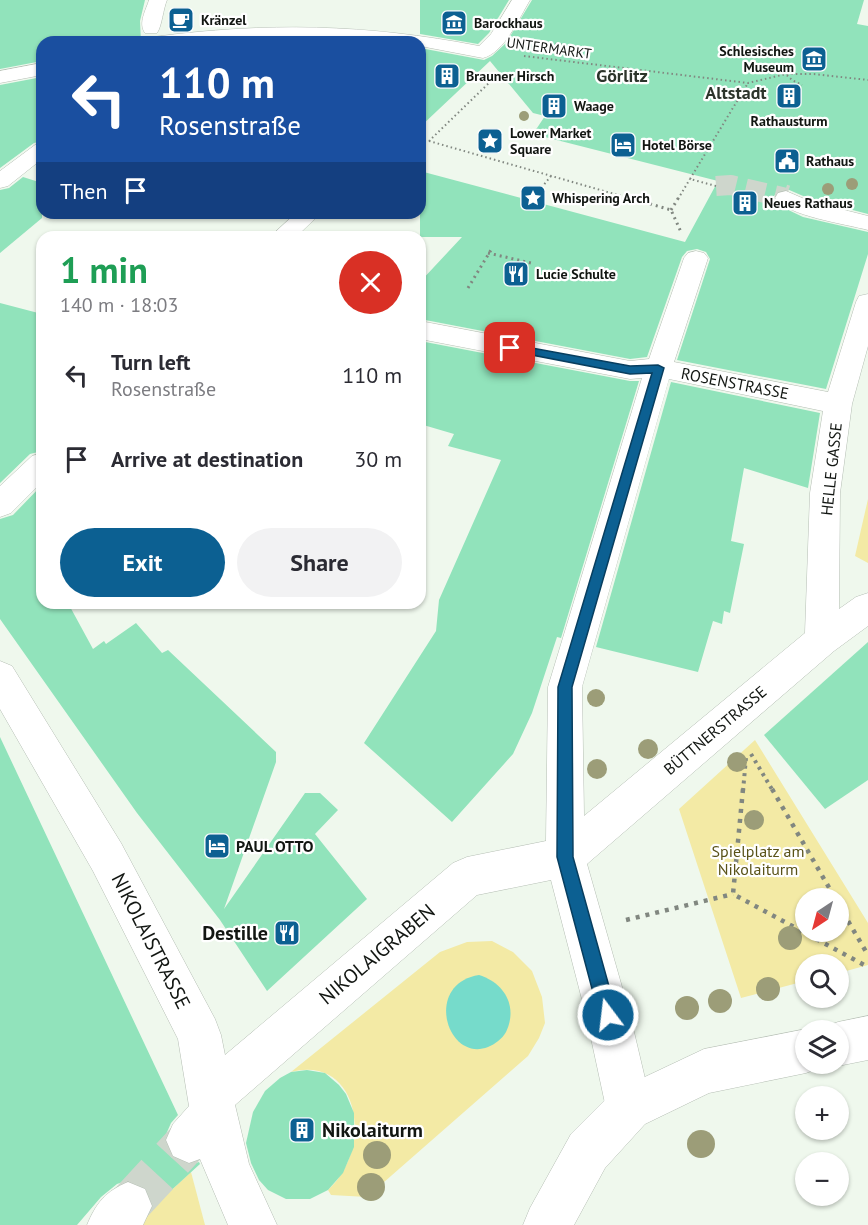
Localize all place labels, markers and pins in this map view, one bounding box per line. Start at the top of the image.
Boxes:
cafe icon: Kränzel [166,5,196,35]
museum icon: Barockhaus [439,8,469,38]
place label: Kränzel [201,11,247,29]
place label: Barockhaus [474,14,543,32]
place label: Schlesisches Museum [719,42,794,76]
museum icon: Schlesisches Museum [799,44,829,74]
building icon: Brauner Hirsch [432,61,462,91]
place label: Brauner Hirsch [466,67,554,85]
building icon: Rathausturm [774,81,804,111]
building icon: Waage [539,91,569,121]
place label: Waage [574,97,614,115]
place label: Rathausturm [751,112,827,130]
place label: Lower Market Square [510,124,592,158]
place icon: Lower Market Square [475,126,505,156]
hotel icon: Hotel Börse [608,130,638,160]
place label: Hotel Börse [642,136,712,154]
public building icon: Rathaus [772,146,802,176]
place label: Rathaus [806,152,854,170]
place icon: Whispering Arch [518,183,548,213]
building icon: Neues Rathaus [730,188,760,218]
place label: Whispering Arch [552,189,650,207]
place label: Neues Rathaus [764,194,853,212]
restaurant icon: Lucie Schulte [501,259,531,289]
place label: Lucie Schulte [536,265,616,283]
pin [484,322,535,373]
hotel icon: PAUL OTTO [202,831,232,861]
place label: PAUL OTTO [236,836,314,856]
restaurant icon: Destille [272,918,302,948]
place label: Destille [202,920,268,946]
building icon: Nikolaiturm [287,1115,317,1145]
place label: Nikolaiturm [322,1117,423,1143]

